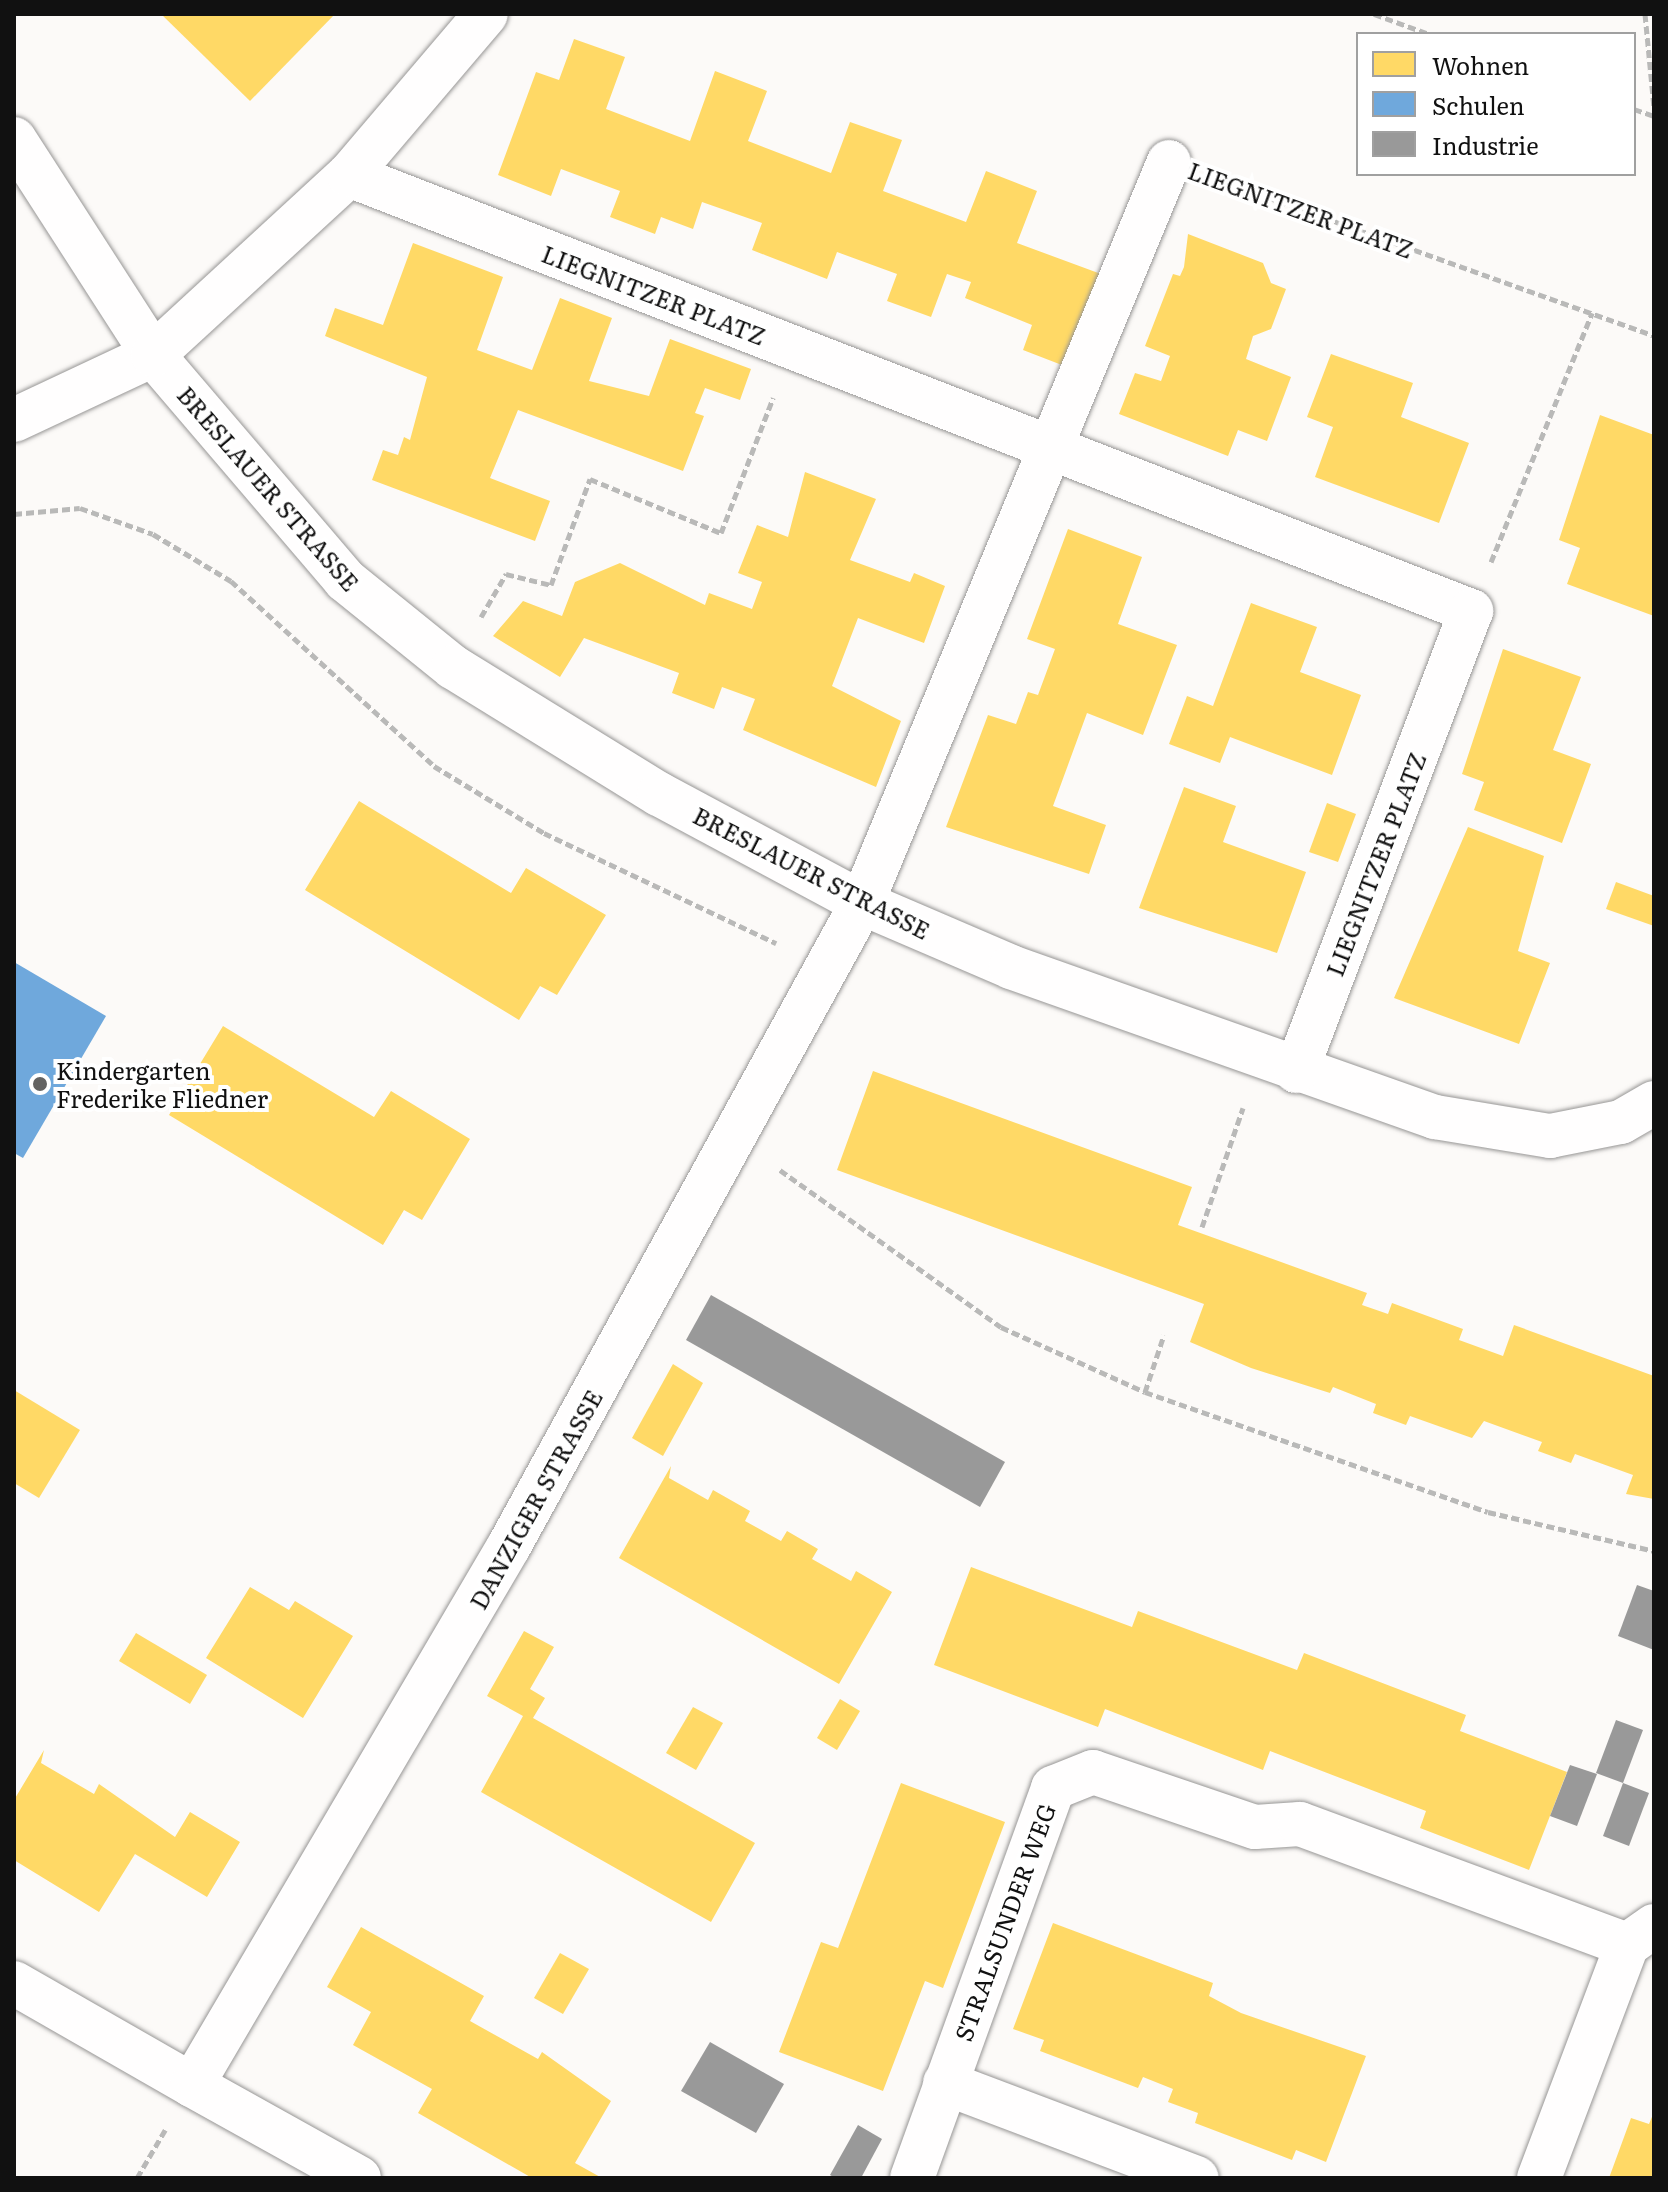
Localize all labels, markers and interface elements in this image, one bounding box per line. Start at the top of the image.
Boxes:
legend [1356,32,1636,176]
text: Wohnen [1432,47,1529,82]
text: Schulen [1432,87,1525,122]
text: Industrie [1432,127,1539,162]
street label: LIEGNITZER PLATZ [1185,155,1417,263]
street label: LIEGNITZER PLATZ [538,238,770,350]
street label: BRESLAUER STRASSE [172,380,366,596]
street label: LIEGNITZER PLATZ [1319,748,1431,980]
street label: BRESLAUER STRASSE [689,800,935,944]
place label: Kindergarten Frederike Fliedner [56,1056,268,1112]
marker: Kindergarten Frederike Fliedner [31,1075,49,1093]
street label: DANZIGER STRASSE [463,1384,607,1614]
street label: STRALSUNDER WEG [948,1799,1060,2045]

